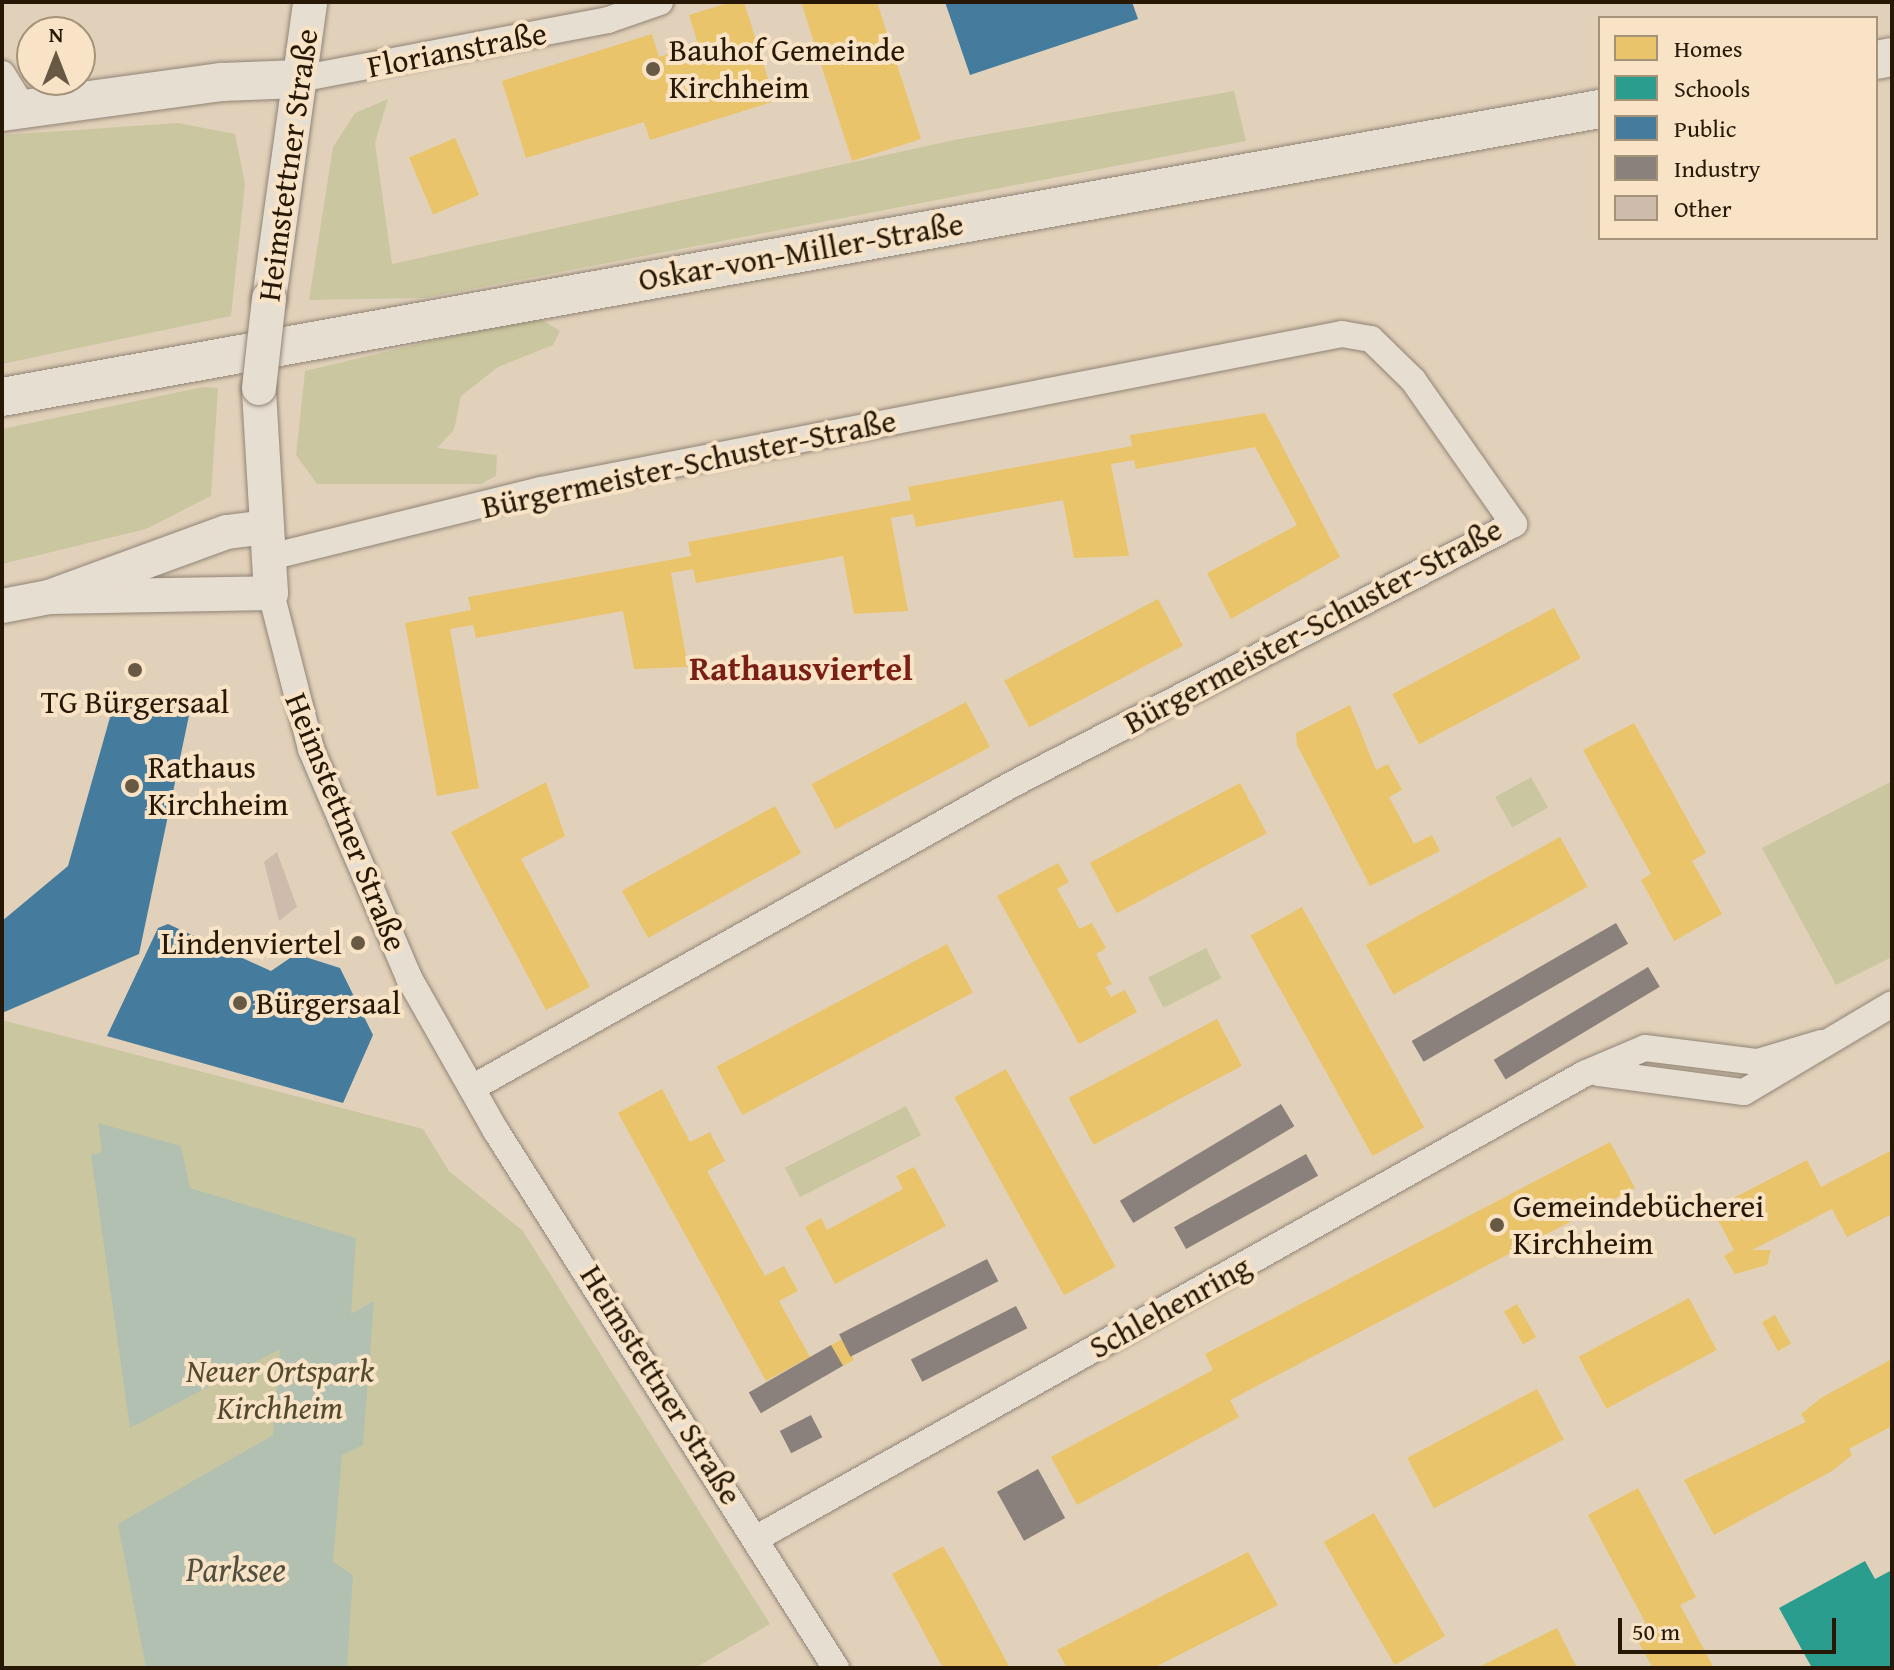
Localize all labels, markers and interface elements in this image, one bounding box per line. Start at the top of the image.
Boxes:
street label: Florianstraße [364,14,550,86]
north arrow [16,16,96,96]
legend [1598,16,1878,240]
text: N [49,18,63,50]
street label: Heimstettner Straße [250,26,326,304]
text: Homes [1674,31,1743,66]
place label: Bauhof Gemeinde Kirchheim [669,32,905,107]
marker: Bauhof Gemeinde Kirchheim [644,60,662,78]
text: Schools [1674,71,1750,106]
text: Public [1674,111,1736,146]
text: Industry [1674,151,1761,186]
text: Other [1674,191,1732,226]
street label: Oskar-von-Miller-Straße [635,204,967,300]
street label: Bürgermeister-Schuster-Straße [478,401,900,527]
street label: Bürgermeister-Schuster-Straße [1117,510,1509,742]
district label: Rathausviertel [689,648,913,688]
marker: TG Bürgersaal [126,661,144,679]
place label: TG Bürgersaal [41,683,229,721]
street label: Heimstettner Straße [277,687,415,957]
place label: Rathaus Kirchheim [148,749,288,824]
marker: Rathaus Kirchheim [123,777,141,795]
place label: Lindenviertel [161,924,342,962]
marker: Lindenviertel [349,934,367,952]
place label: Bürgersaal [256,984,401,1022]
marker: Bürgersaal [231,994,249,1012]
place label: Gemeindebücherei Kirchheim [1513,1188,1764,1263]
marker: Gemeindebücherei Kirchheim [1488,1216,1506,1234]
street label: Schlehenring [1083,1247,1257,1367]
street label: Heimstettner Straße [572,1258,750,1512]
park label: Neuer Ortspark Kirchheim [186,1353,374,1428]
water label: Parksee [186,1549,286,1589]
scale bar [1622,1602,1840,1652]
text: 50 m [1632,1614,1680,1649]

